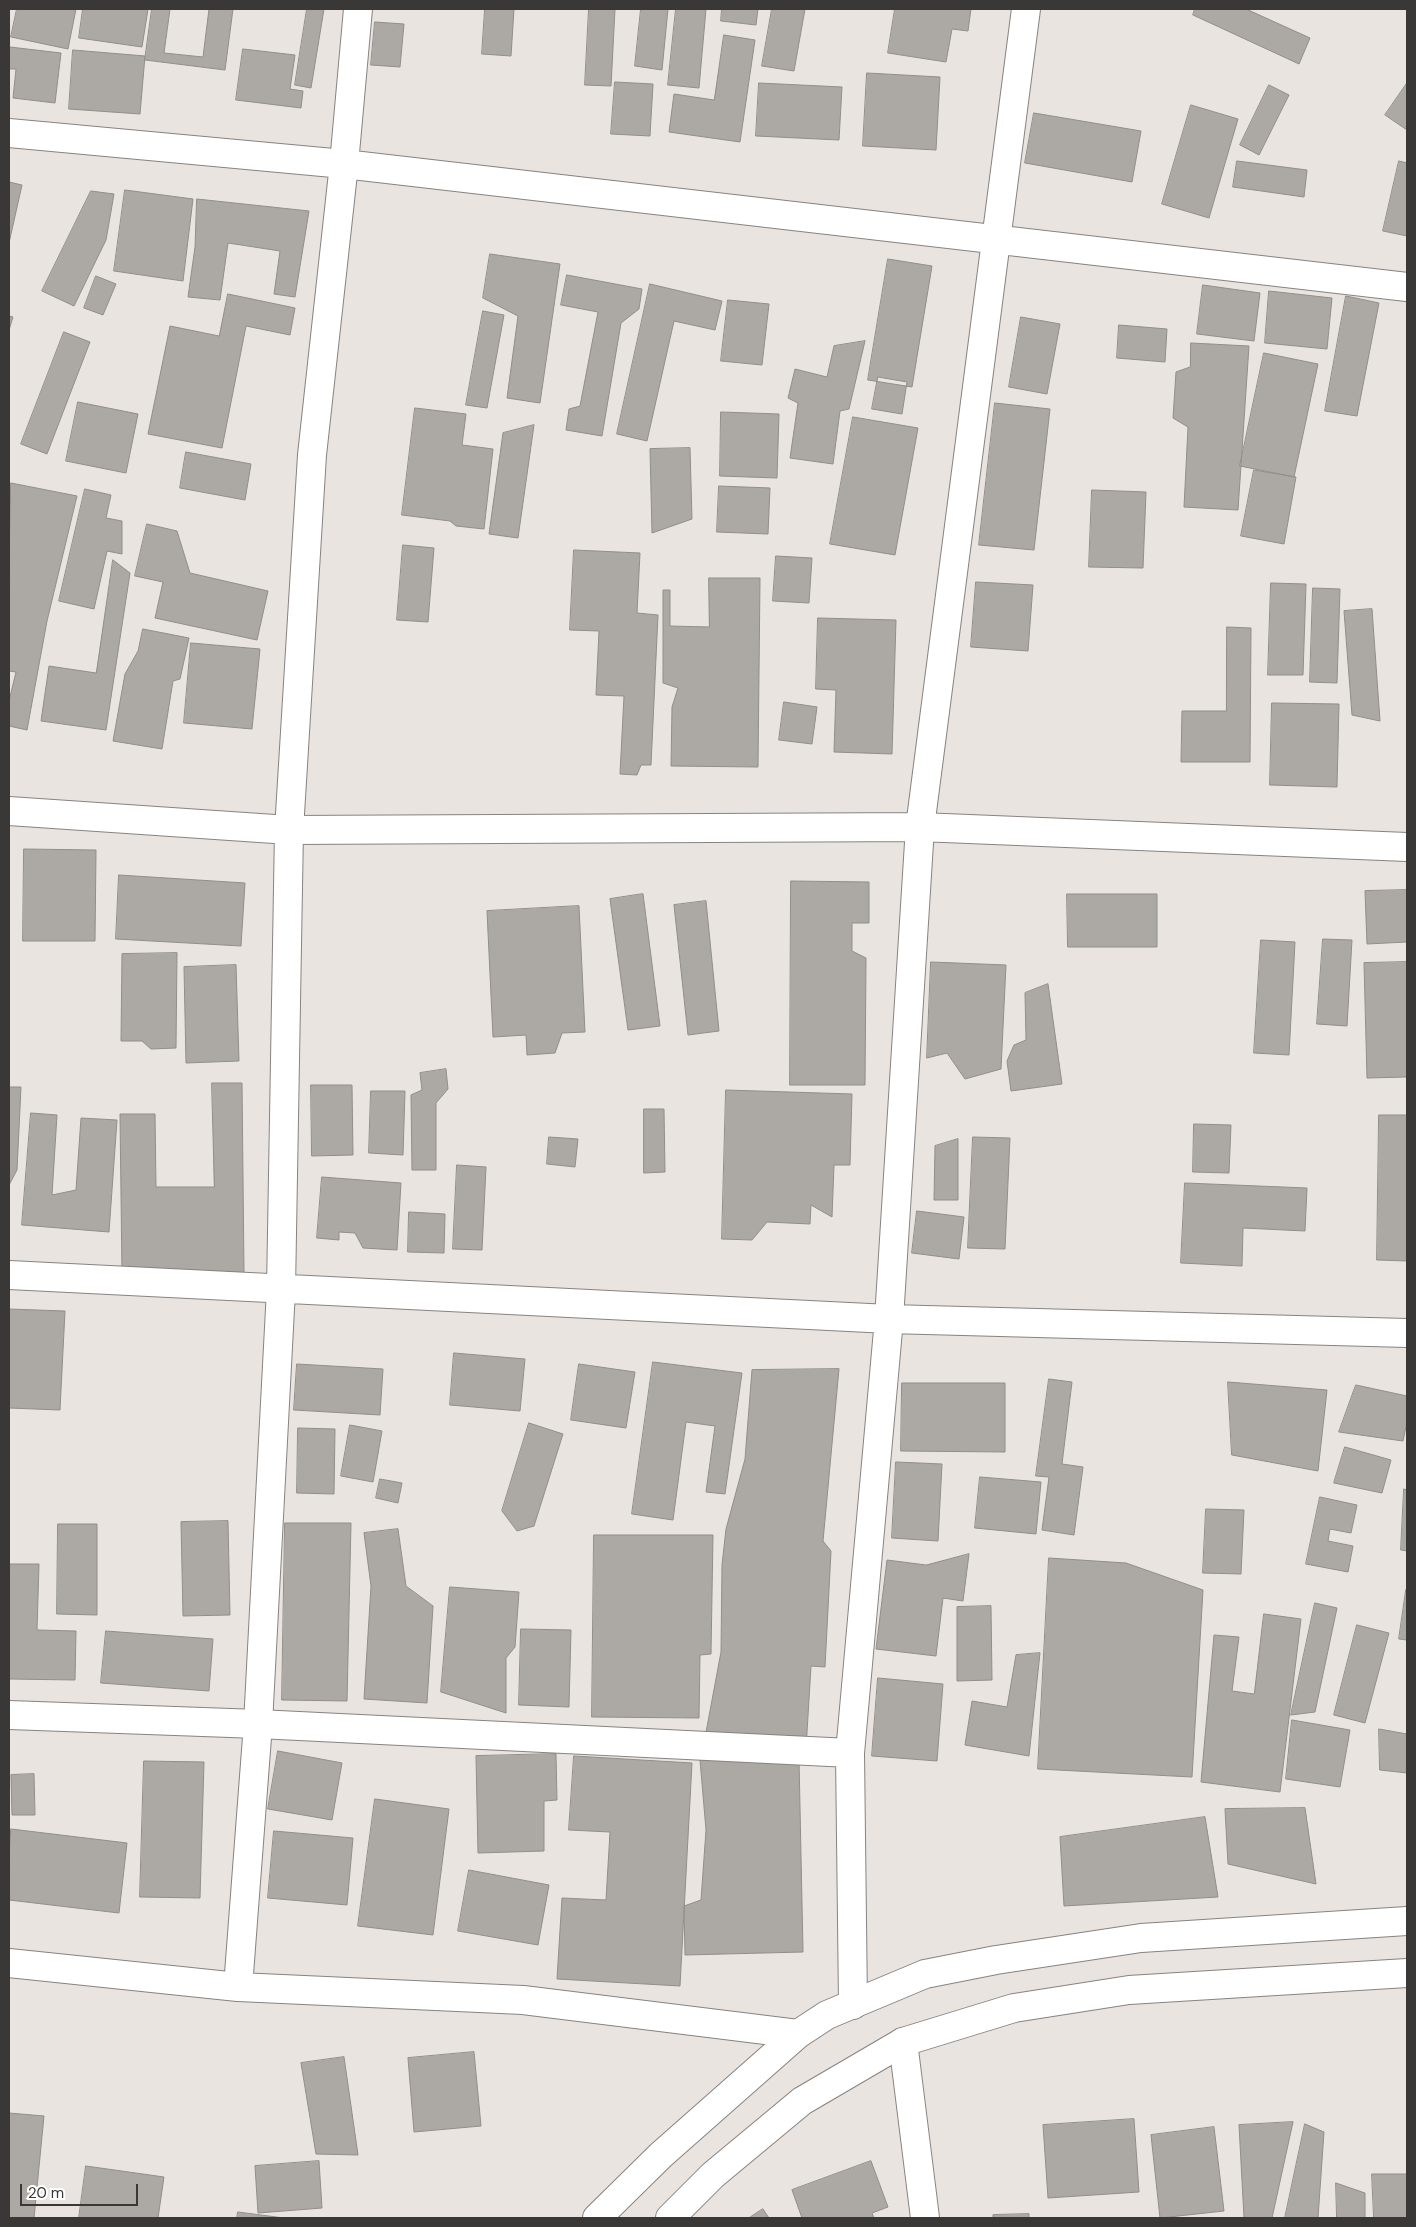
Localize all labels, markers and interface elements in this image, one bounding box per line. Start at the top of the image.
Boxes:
scale bar [22,2174,140,2206]
text: 20 m [28,2183,64,2203]

